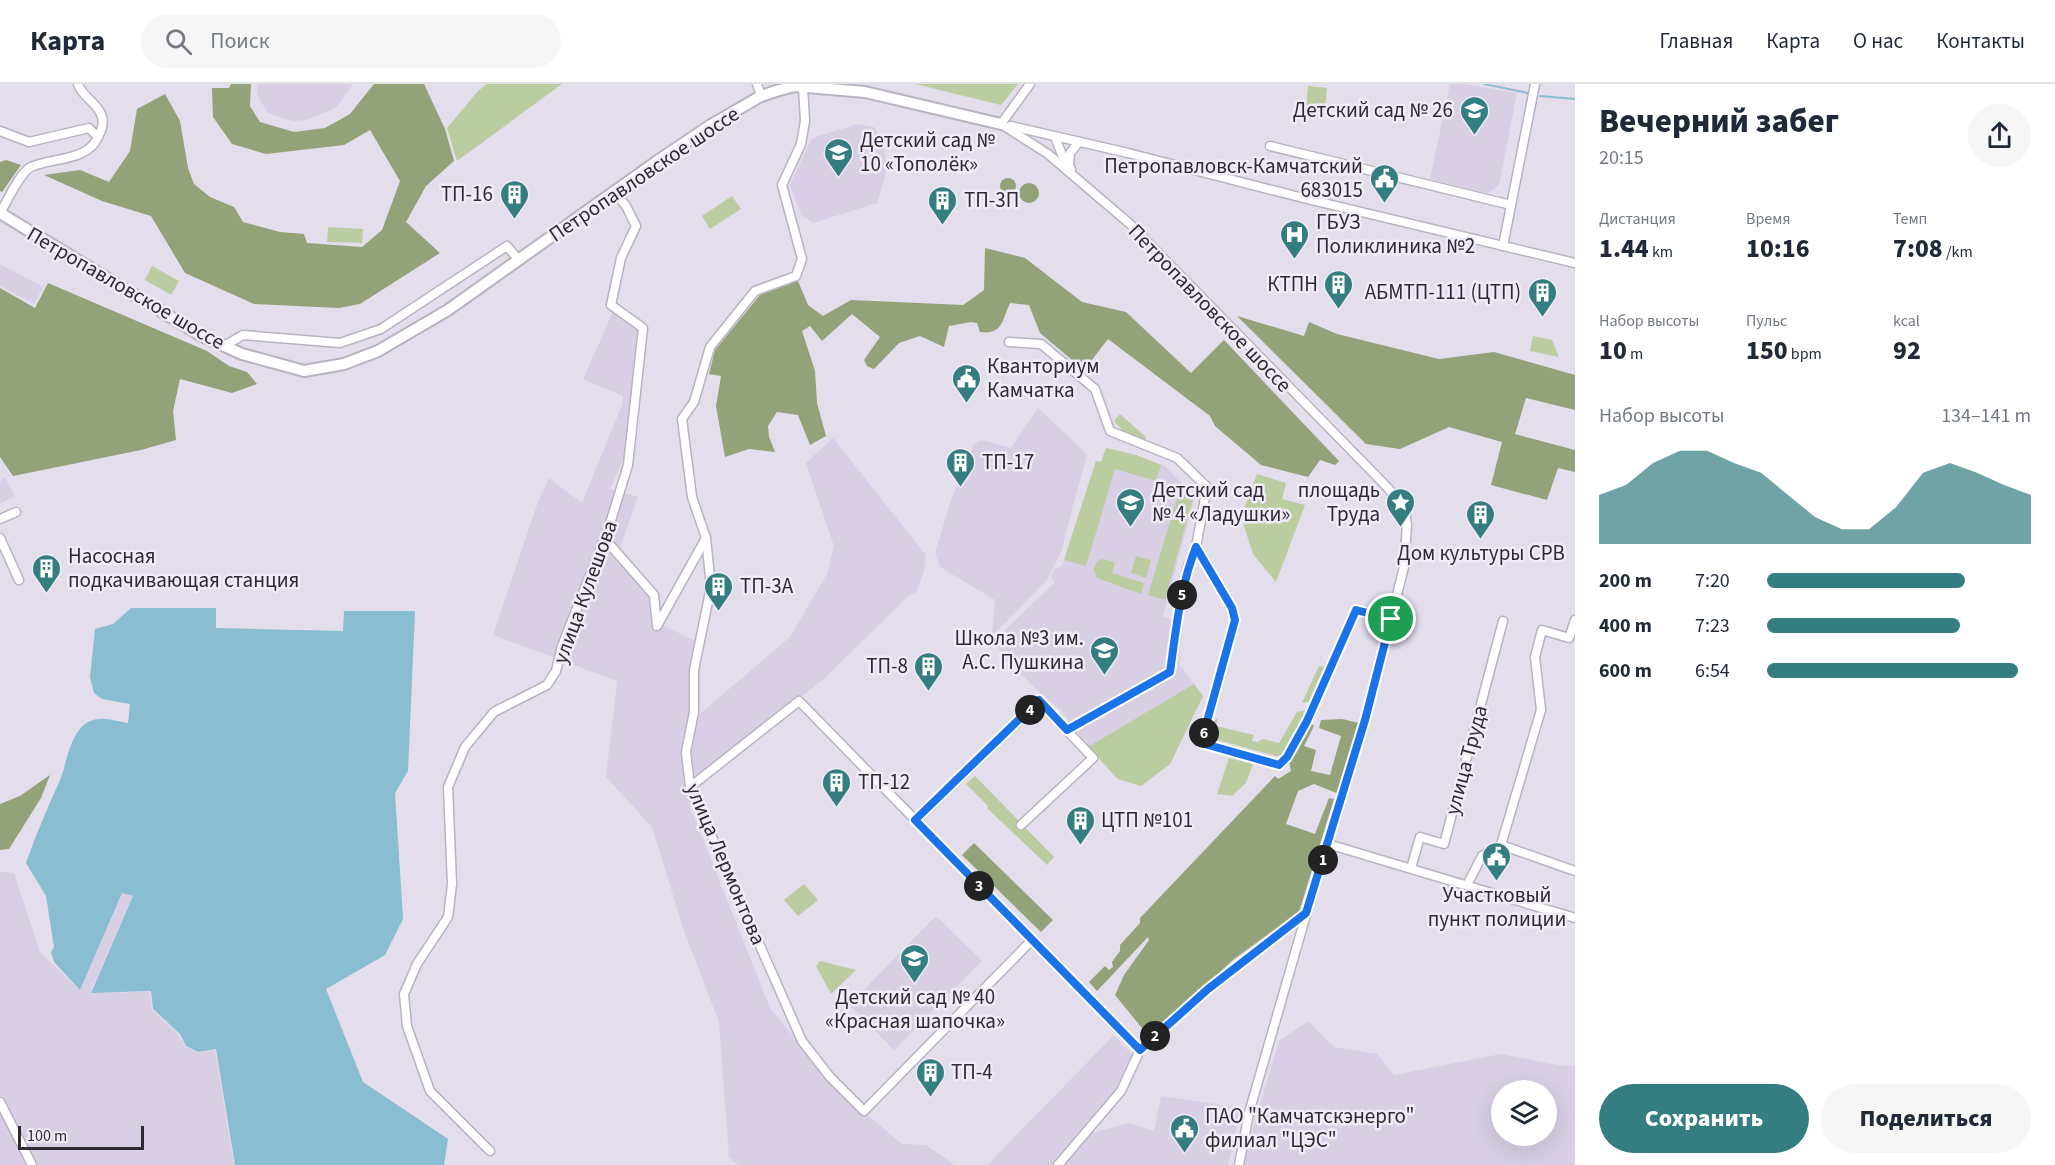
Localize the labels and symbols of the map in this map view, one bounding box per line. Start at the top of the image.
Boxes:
school or university icon: Детский сад № 26 [1458,94,1490,136]
place label: Детский сад № 26 [1293,95,1453,125]
street label: Петропавловское шоссе [543,99,745,249]
place label: Детский сад № 10 «Тополёк» [860,125,995,179]
school or university icon: Детский сад № 10 «Тополёк» [823,136,855,178]
place label: Петропавловск-Камчатский 683015 [1104,151,1363,205]
public building icon: Петропавловск-Камчатский 683015 [1368,162,1400,204]
building icon: ТП-16 [498,178,530,220]
place label: ТП-16 [441,179,493,209]
building icon: ТП-3П [927,184,959,226]
place label: ТП-3П [964,185,1019,215]
place label: ГБУЗ Поликлиника №2 [1316,207,1475,261]
street label: Петропавловское шоссе [1121,217,1299,399]
hospital icon: ГБУЗ Поликлиника №2 [1279,218,1311,260]
street label: Петропавловское шоссе [22,219,230,357]
building icon: КТПН [1323,268,1355,310]
place label: КТПН [1267,269,1318,299]
building icon: АБМТП-111 (ЦТП) [1526,276,1558,318]
place label: АБМТП-111 (ЦТП) [1365,277,1521,307]
place label: Кванториум Камчатка [987,351,1100,405]
public building icon: Кванториум Камчатка [950,362,982,404]
building icon: ТП-17 [945,446,977,488]
place label: ТП-17 [982,447,1034,477]
place label: Детский сад № 4 «Ладушки» [1152,475,1290,529]
place label: площадь Труда [1298,475,1380,529]
school or university icon: Детский сад № 4 «Ладушки» [1115,486,1147,528]
place icon: площадь Труда [1385,486,1417,528]
building icon: Дом культуры СРВ [1465,498,1497,540]
street label: улица Кулешова [545,516,625,668]
place label: Дом культуры СРВ [1397,538,1565,568]
place label: Насосная подкачивающая станция [68,541,299,595]
building icon: Насосная подкачивающая станция [31,552,63,594]
building icon: ТП-3А [703,570,735,612]
place label: ТП-3А [740,571,794,601]
pin: 5 [1167,580,1197,610]
pin [1365,593,1416,644]
place label: Школа №3 им. А.С. Пушкина [954,623,1084,677]
school or university icon: Школа №3 им. А.С. Пушкина [1089,634,1121,676]
building icon: ТП-8 [913,650,945,692]
place label: ТП-8 [866,651,908,681]
pin: 4 [1015,695,1045,725]
street label: улица Труда [1437,702,1495,818]
pin: 6 [1189,718,1219,748]
building icon: ТП-12 [821,766,853,808]
place label: ТП-12 [858,767,910,797]
street label: улица Лермонтова [678,778,774,950]
building icon: ЦТП №101 [1064,804,1096,846]
place label: ЦТП №101 [1101,805,1193,835]
public building icon: Участковый пункт полиции [1481,840,1513,882]
pin: 1 [1308,845,1338,875]
pin: 3 [964,871,994,901]
place label: Участковый пункт полиции [1428,880,1566,934]
school or university icon: Детский сад № 40 «Красная шапочка» [899,942,931,984]
place label: Детский сад № 40 «Красная шапочка» [825,982,1005,1036]
pin: 2 [1140,1021,1170,1051]
building icon: ТП-4 [914,1056,946,1098]
place label: ТП-4 [951,1057,993,1087]
place label: ПАО "Камчатскэнерго" филиал "ЦЭС" [1205,1101,1414,1155]
public building icon: ПАО "Камчатскэнерго" филиал "ЦЭС" [1168,1112,1200,1154]
scale bar [18,1123,144,1150]

